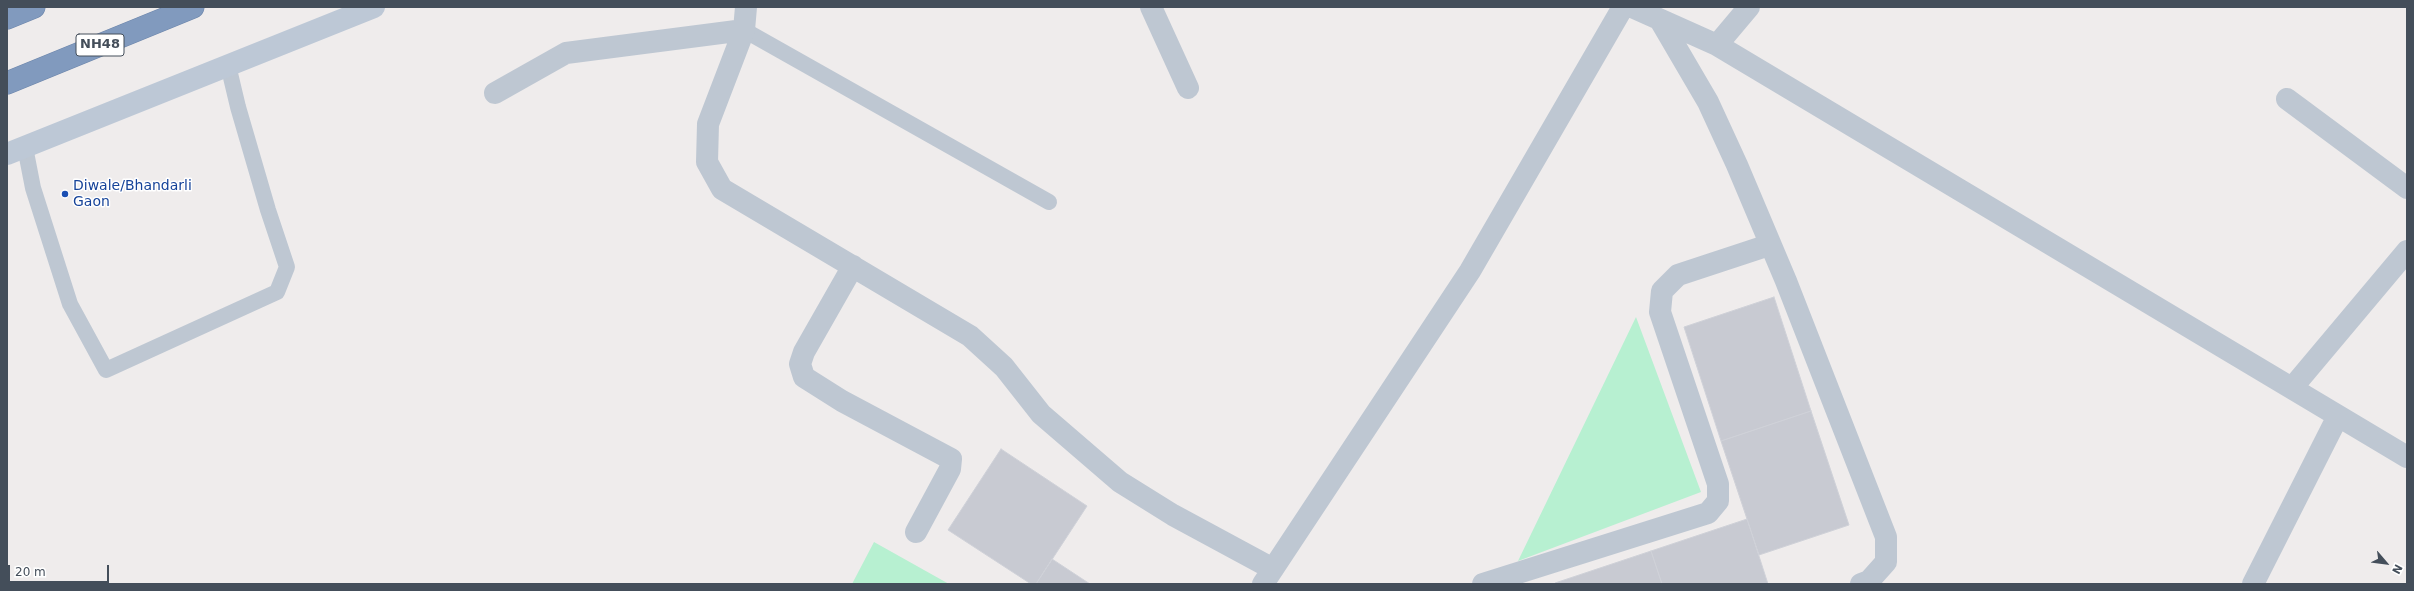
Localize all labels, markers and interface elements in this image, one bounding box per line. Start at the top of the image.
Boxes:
road number: NH48 [76,34,124,56]
place label: Diwale/Bhandarli Gaon [73,178,192,210]
marker: Diwale/Bhandarli Gaon [60,189,70,199]
north arrow [2366,543,2406,583]
scale bar [10,557,111,583]
text: N [2389,562,2405,576]
text: 20 m [15,565,46,579]

